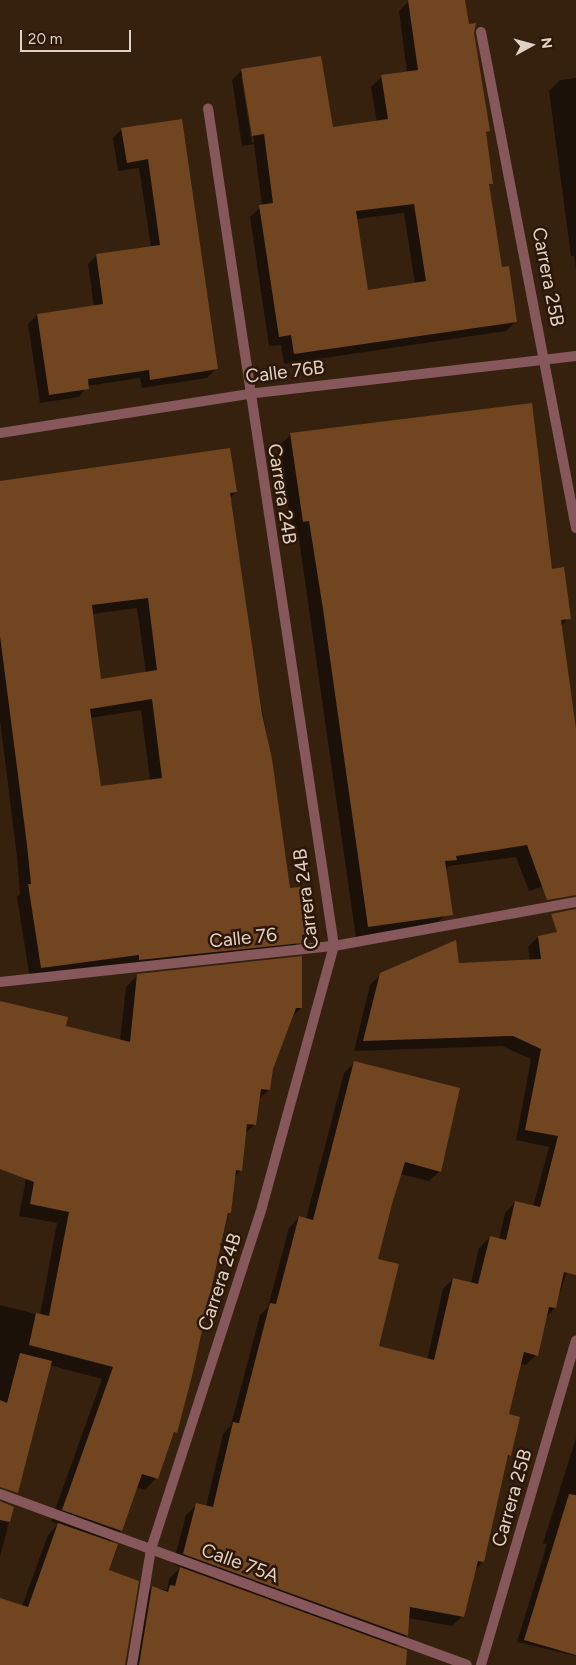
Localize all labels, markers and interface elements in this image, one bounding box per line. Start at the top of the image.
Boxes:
scale bar [22,20,134,52]
north arrow [506,20,556,70]
text: 20 m [28,30,62,48]
text: N [537,37,555,50]
street label: Carrera 25B [527,225,569,329]
street label: Calle 76B [244,356,326,388]
street label: Carrera 24B [263,442,301,546]
street label: Carrera 24B [289,847,323,951]
street label: Calle 76 [208,923,278,953]
street label: Carrera 24B [193,1230,247,1334]
street label: Carrera 25B [487,1447,537,1549]
street label: Calle 75A [198,1538,282,1588]

